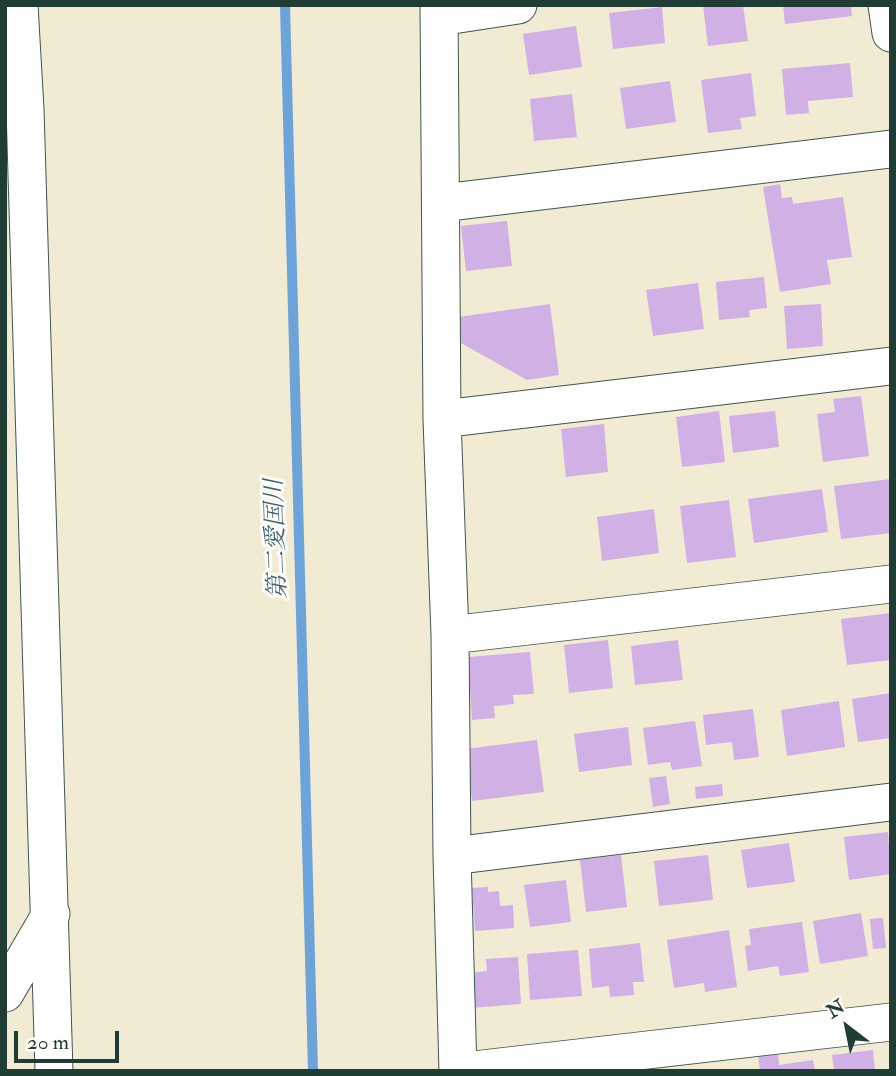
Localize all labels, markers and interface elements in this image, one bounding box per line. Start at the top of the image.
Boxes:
water label: 第二愛国川 [262,479,294,599]
north arrow [812,992,882,1062]
text: N [822,995,849,1024]
scale bar [18,1016,122,1060]
text: 20 m [27,1029,69,1056]

